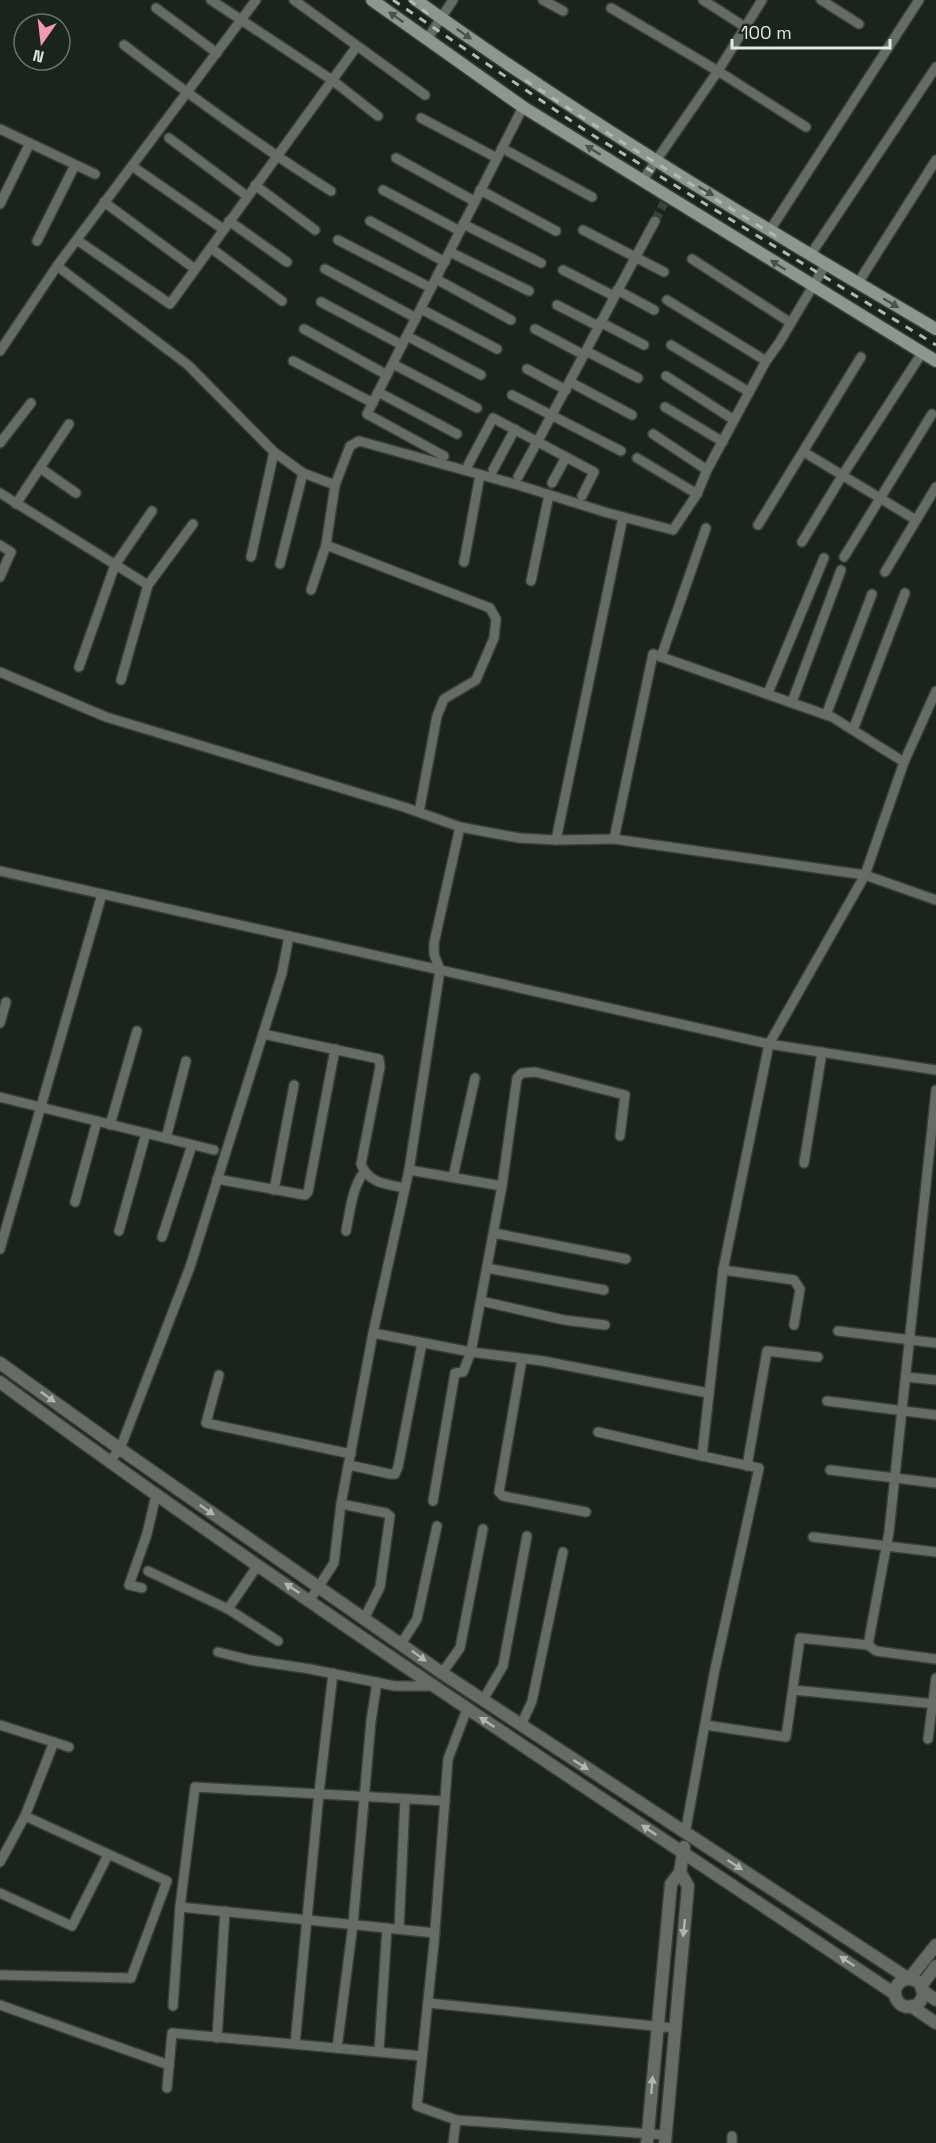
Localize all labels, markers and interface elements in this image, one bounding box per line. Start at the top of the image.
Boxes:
one-way arrow [389,11,405,23]
north arrow [12,12,72,72]
scale bar [732,12,890,50]
text: 100 m [741,21,792,44]
one-way arrow [456,28,472,39]
text: N [31,45,46,68]
one-way arrow [585,144,601,155]
one-way arrow [698,186,714,197]
one-way arrow [770,259,787,270]
one-way arrow [883,297,899,308]
one-way arrow [39,1391,55,1403]
one-way arrow [198,1504,214,1516]
one-way arrow [284,1582,300,1594]
one-way arrow [411,1650,427,1661]
one-way arrow [479,1717,495,1728]
one-way arrow [573,1759,589,1770]
one-way arrow [642,1824,658,1836]
one-way arrow [726,1860,743,1871]
one-way arrow [679,1918,689,1937]
one-way arrow [838,1956,855,1967]
one-way arrow [647,2075,657,2094]

